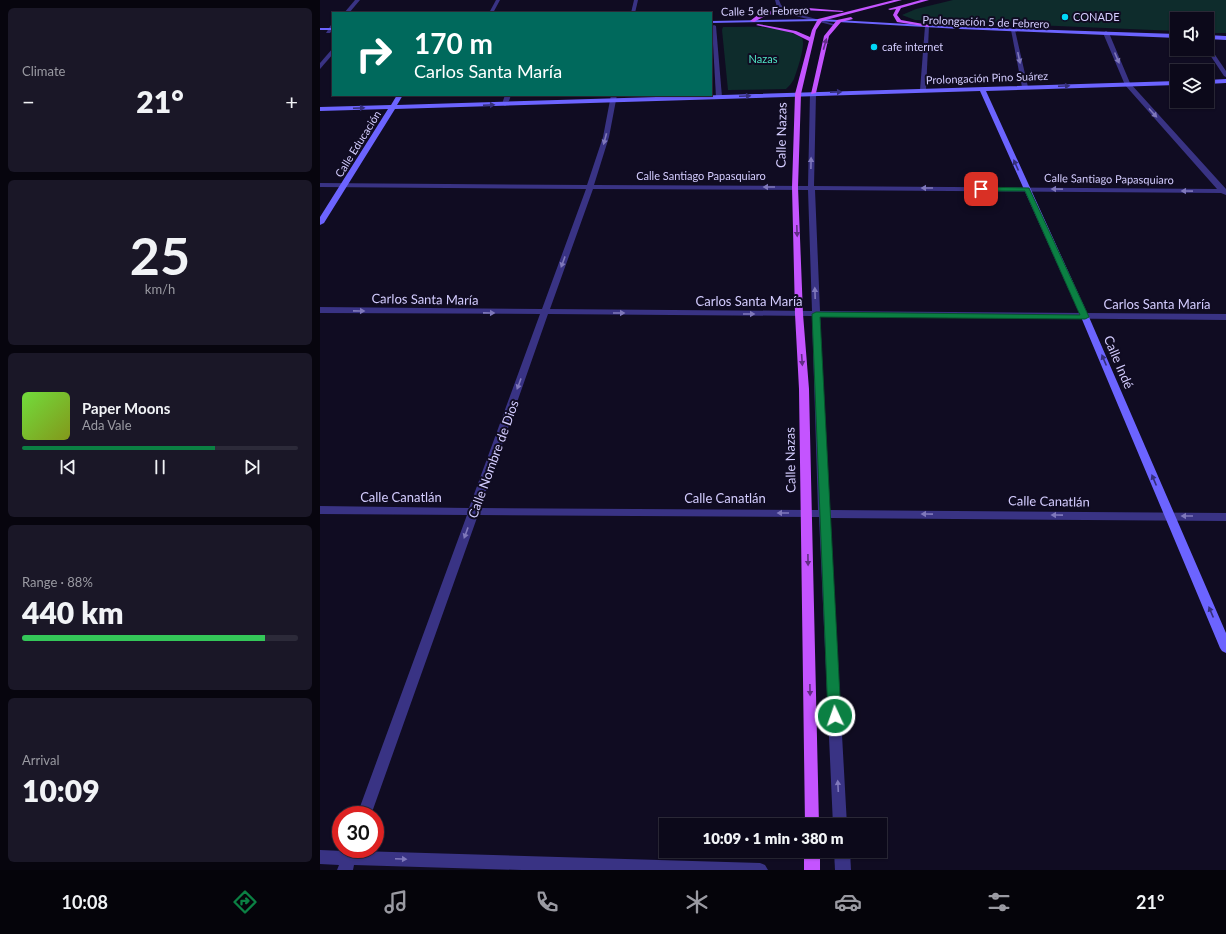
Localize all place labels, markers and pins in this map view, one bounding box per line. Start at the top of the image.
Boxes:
place label: CONADE [1073,10,1120,23]
marker: CONADE [1060,12,1070,22]
place label: cafe internet [882,40,943,53]
marker: cafe internet [869,42,879,52]
pin [964,172,998,206]

